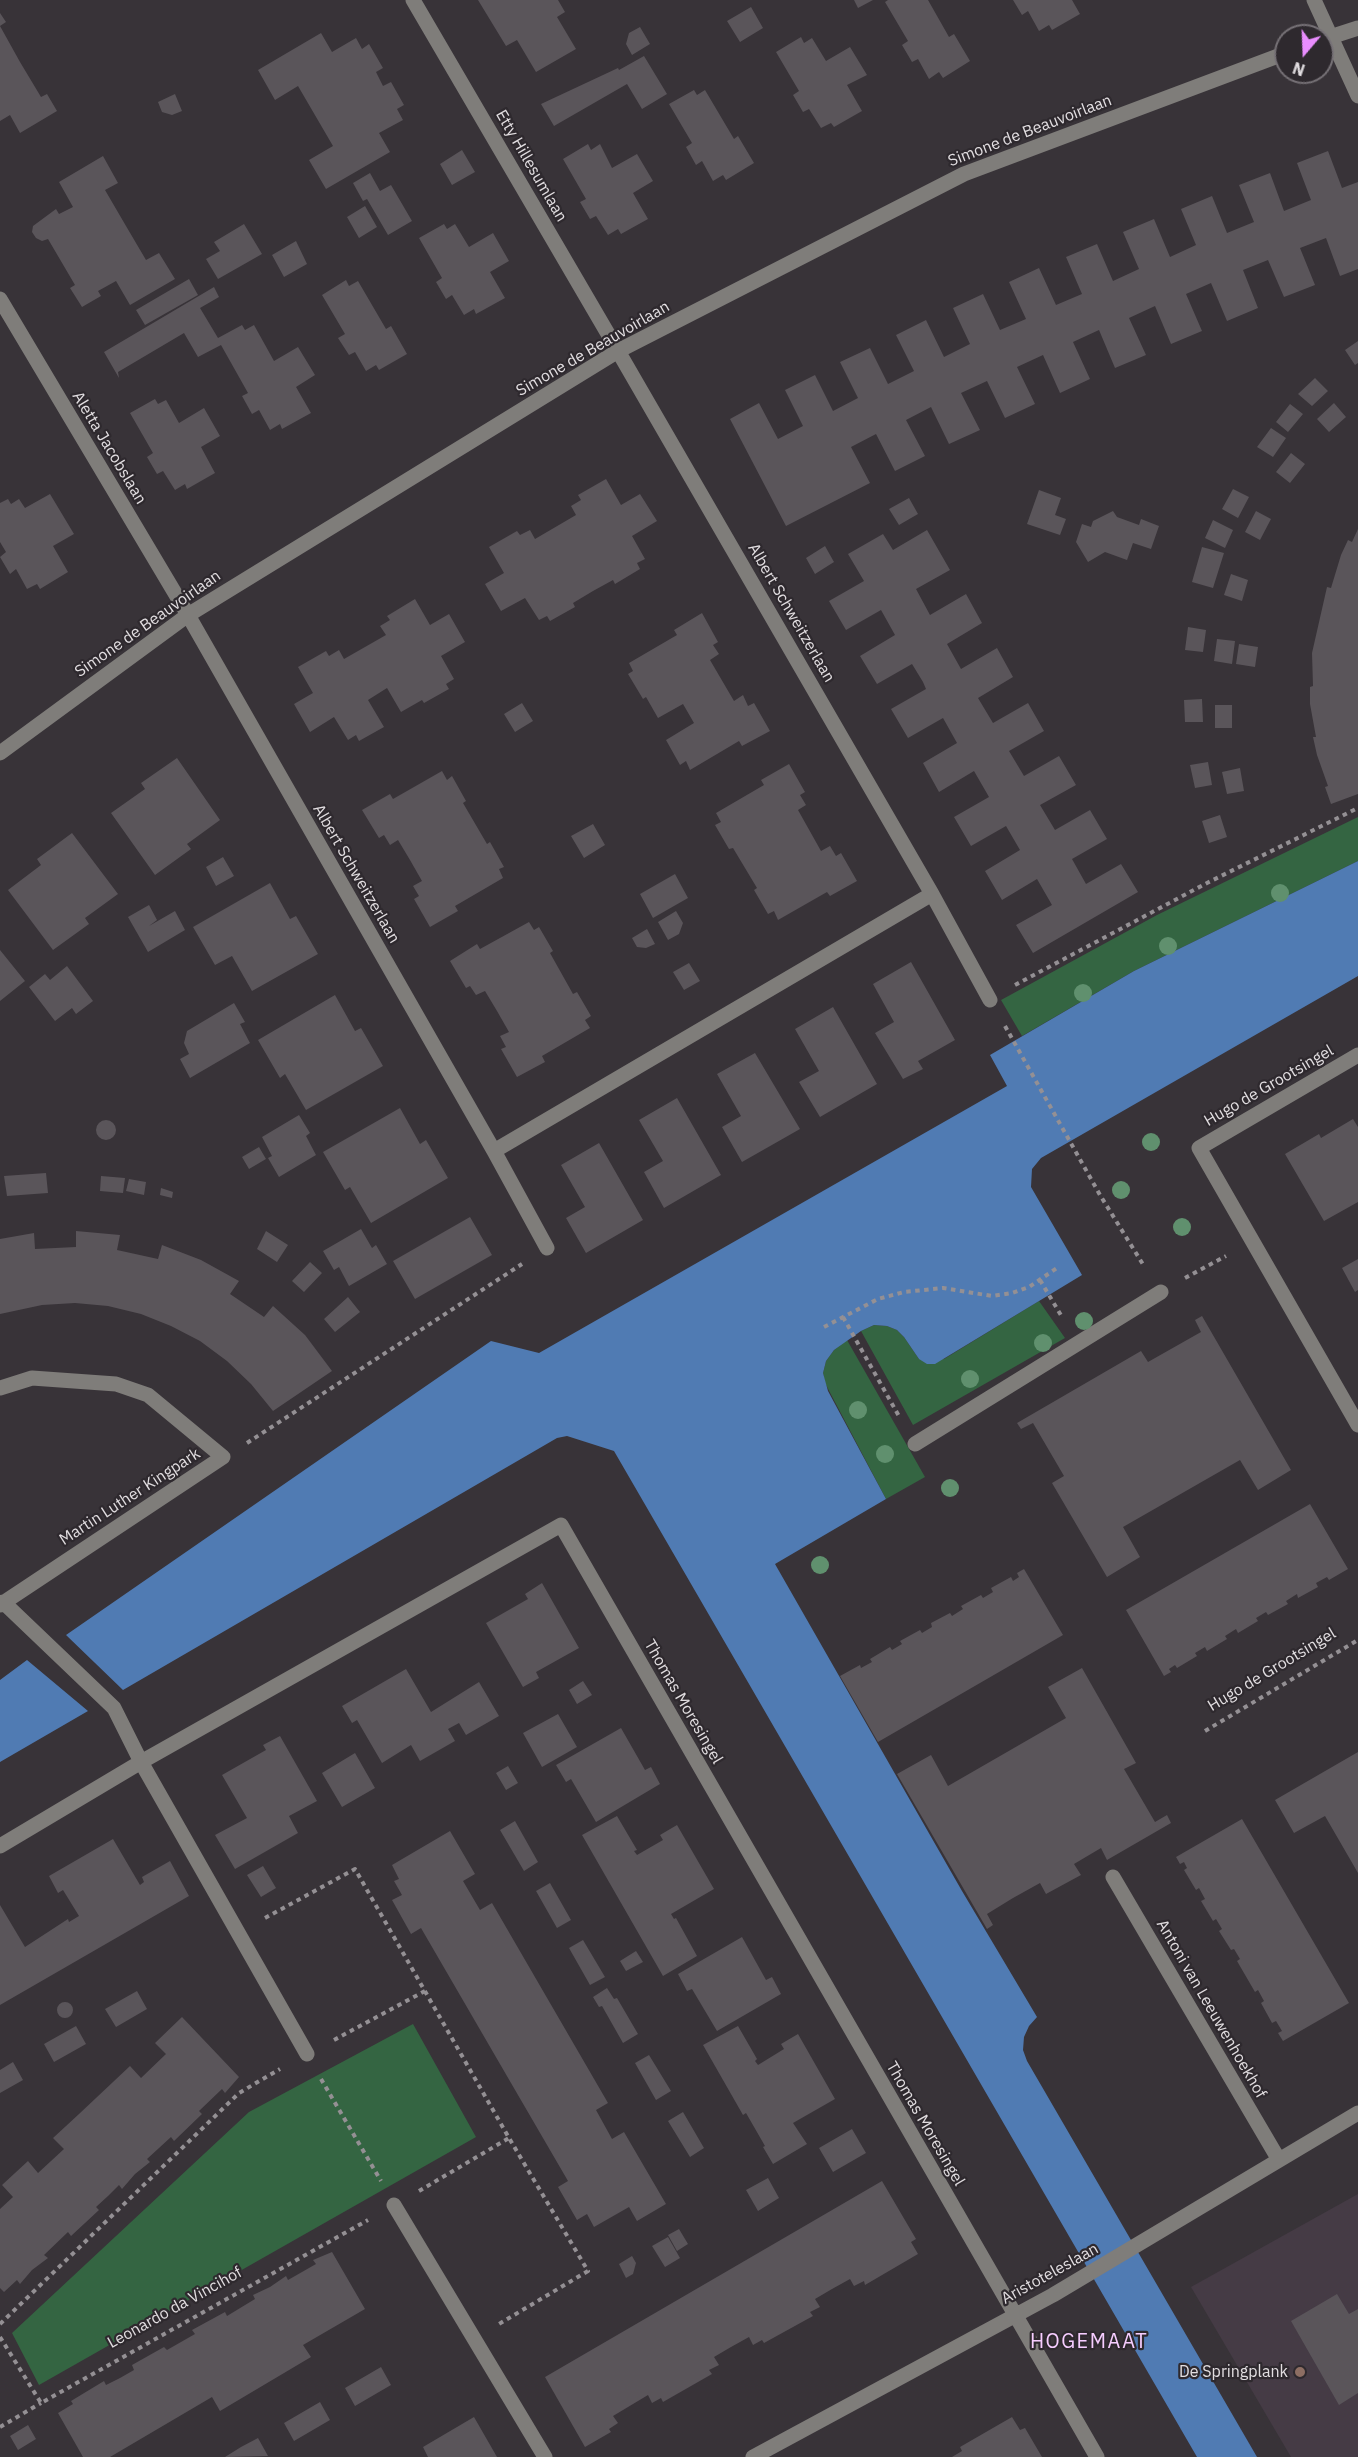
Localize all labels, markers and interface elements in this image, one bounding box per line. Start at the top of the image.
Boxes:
north arrow [1274,24,1334,84]
text: N [1290,58,1308,80]
street label: Simone de Beauvoirlaan [945,91,1115,171]
street label: Etty Hillesumlaan [491,107,571,225]
street label: Simone de Beauvoirlaan [513,297,673,401]
street label: Aletta Jacobslaan [68,388,150,508]
street label: Albert Schweitzerlaan [743,540,839,686]
street label: Simone de Beauvoirlaan [71,566,225,682]
street label: Albert Schweitzerlaan [308,801,404,947]
street label: Hugo de Grootsingel [1201,1041,1337,1131]
street label: Martin Luther Kingpark [56,1444,204,1550]
street label: Hugo de Grootsingel [1204,1624,1340,1716]
street label: Thomas Moresingel [640,1637,726,1767]
street label: Antoni van Leeuwenhoekhof [1152,1916,1270,2102]
street label: Thomas Moresingel [882,2059,968,2189]
street label: Aristoteleslaan [998,2239,1102,2309]
street label: Leonardo da Vincihof [104,2263,246,2353]
district label: HOGEMAAT [1030,2330,1148,2354]
place label: De Springplank [1179,2362,1288,2382]
marker: De Springplank [1293,2365,1307,2379]

